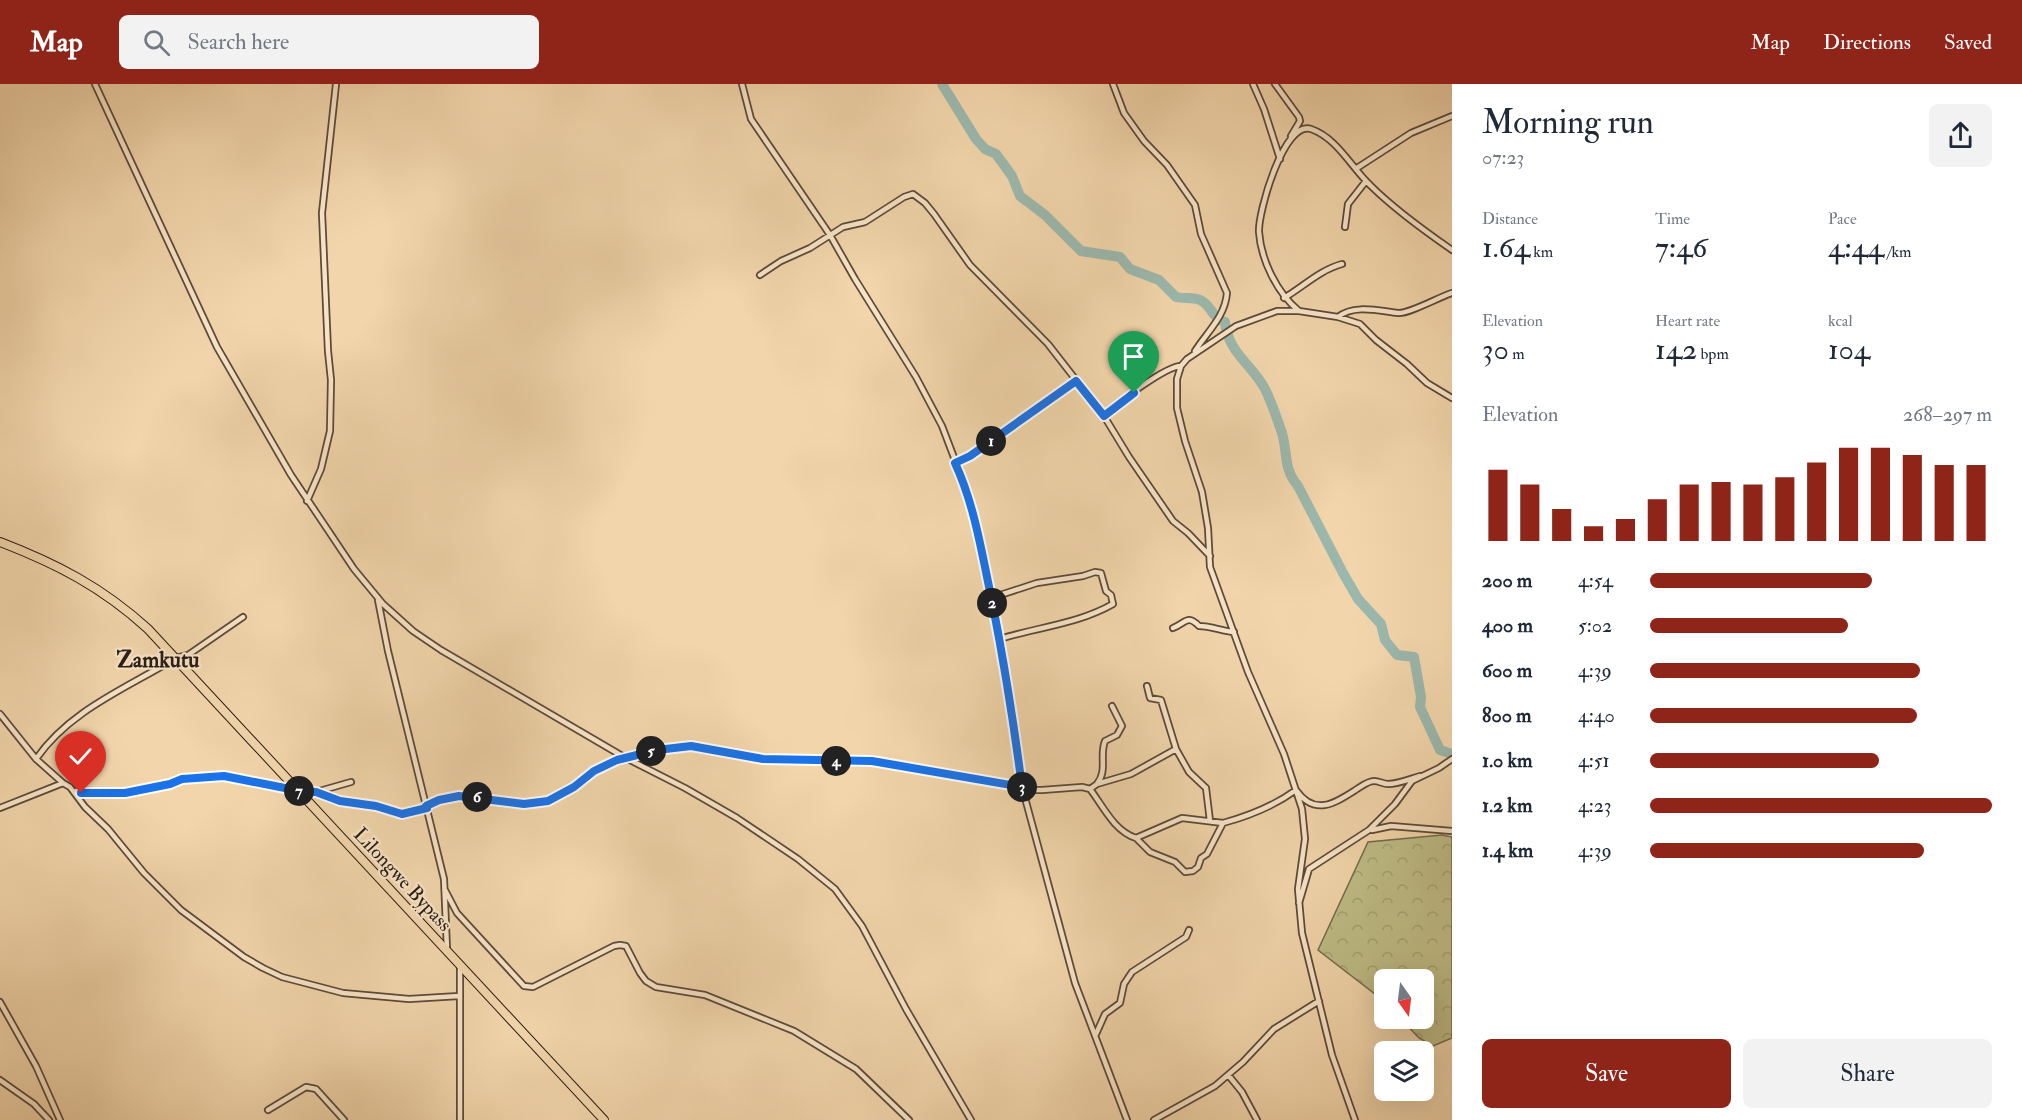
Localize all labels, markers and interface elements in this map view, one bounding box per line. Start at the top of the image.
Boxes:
search box [119,15,539,69]
text: Map [30,25,83,60]
icon: search [140,26,173,59]
text: Search here [188,28,289,56]
text: Map [1750,29,1790,56]
text: Directions [1823,29,1911,56]
text: Saved [1944,29,1992,56]
text: Morning run [1482,102,1654,143]
button: share [1929,104,1992,167]
text: 07:23 [1482,145,1524,170]
text: Distance [1482,209,1538,229]
text: Time [1655,209,1690,229]
text: Pace [1828,209,1857,229]
text: 1.64 [1482,229,1530,266]
text: 7:46 [1655,229,1708,266]
text: 4:44 [1828,229,1884,266]
text: km [1530,242,1553,262]
text: /km [1884,242,1912,262]
text: Elevation [1482,311,1543,331]
text: Heart rate [1655,311,1720,331]
text: kcal [1828,311,1853,331]
pin [1108,331,1159,393]
text: 30 [1482,331,1509,368]
text: 142 [1655,331,1697,368]
text: 104 [1828,331,1870,368]
icon: arrive [1117,340,1150,373]
text: m [1509,344,1525,364]
text: bpm [1697,344,1729,364]
text: Elevation [1482,402,1558,427]
text: 268–297 m [1903,402,1992,427]
pin: 1 [976,426,1006,456]
text: 1 [988,431,994,451]
text: 200 m [1482,568,1532,593]
text: 4:54 [1578,568,1613,593]
pin: 2 [977,588,1007,618]
text: 2 [988,593,996,613]
text: 400 m [1482,613,1533,638]
text: 5:02 [1578,613,1612,638]
district label: Zamkutu [117,646,200,674]
text: 600 m [1482,658,1532,683]
text: 4:39 [1578,658,1612,683]
text: 800 m [1482,703,1532,728]
text: 4:40 [1578,703,1615,728]
pin [55,731,106,793]
pin: 5 [636,736,666,766]
icon: check [64,740,97,773]
text: 5 [647,741,655,761]
pin: 4 [821,746,851,776]
text: 1.0 km [1482,748,1533,773]
text: 4:51 [1578,748,1610,773]
text: 4 [832,751,840,771]
pin: 3 [1007,772,1037,802]
pin: 7 [284,776,314,806]
text: 3 [1019,777,1025,797]
text: 7 [295,781,303,801]
pin: 6 [462,782,492,812]
text: 6 [473,787,481,807]
text: 1.2 km [1482,793,1532,818]
text: 4:23 [1578,793,1612,818]
street label: Lilongwe Bypass [347,822,457,937]
text: 1.4 km [1482,838,1533,863]
text: 4:39 [1578,838,1612,863]
north arrow [1374,969,1434,1029]
map controls [1374,969,1434,1101]
button: Save [1482,1039,1731,1108]
button: Share [1743,1039,1992,1108]
button: layers [1374,1041,1434,1101]

